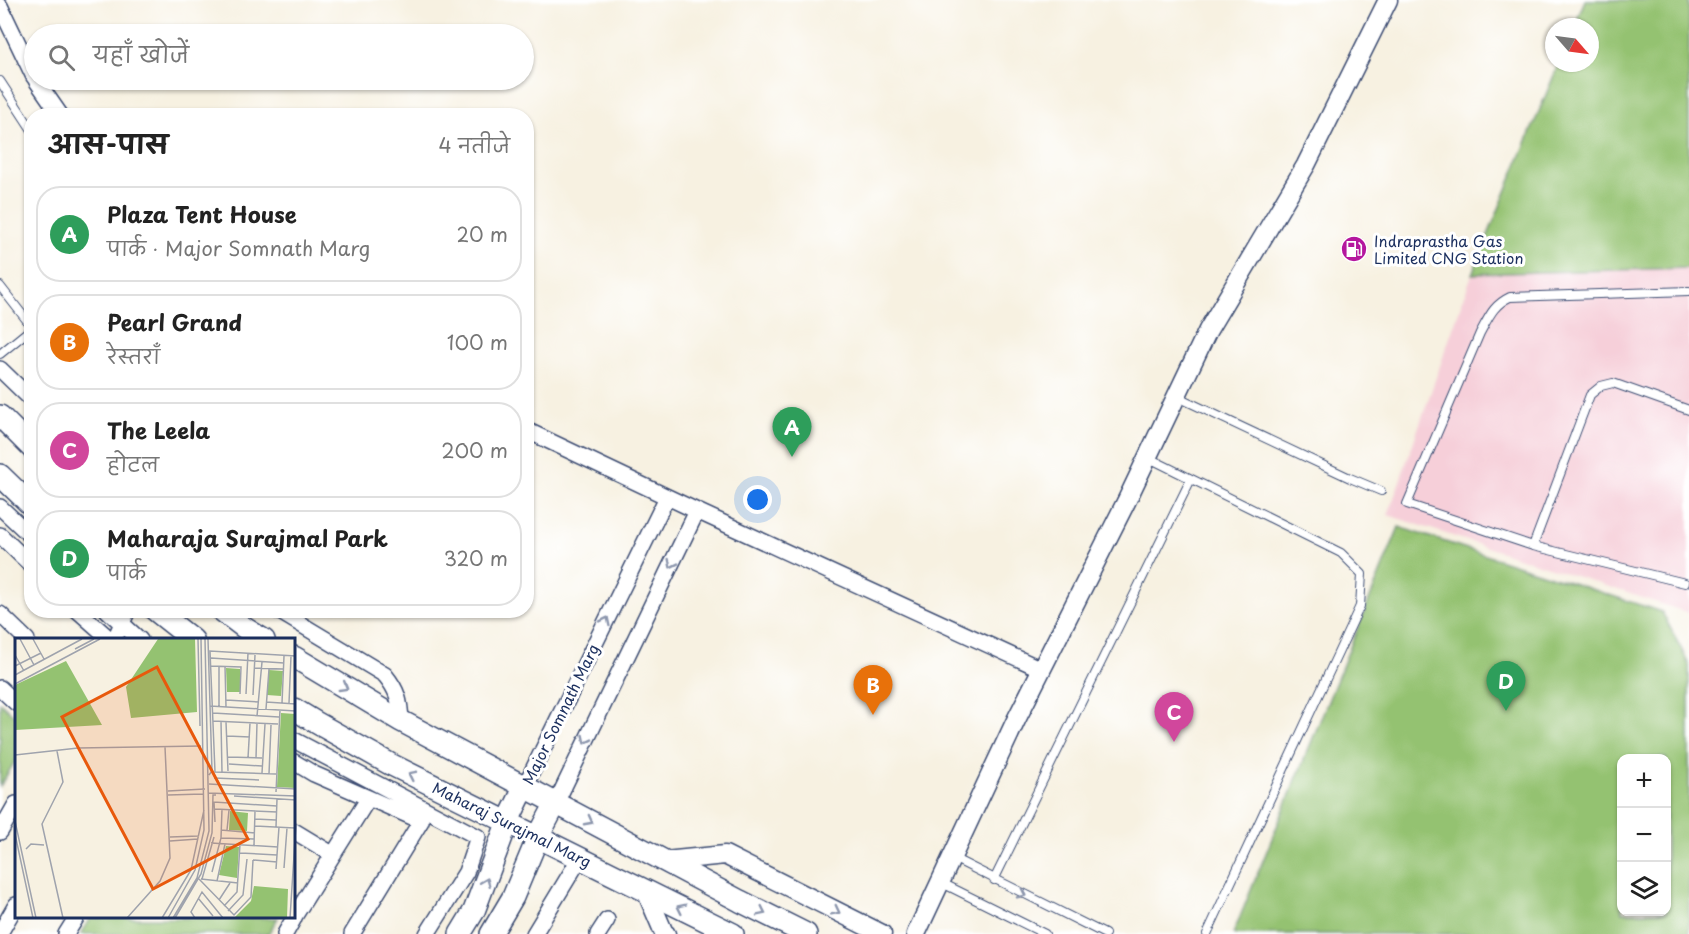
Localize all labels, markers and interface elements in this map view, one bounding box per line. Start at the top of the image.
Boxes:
north arrow [1545,18,1599,72]
search box [24,24,534,90]
text: यहाँ खोजें [93,37,189,70]
icon: search [45,41,78,74]
text: आस-पास [48,124,168,163]
text: 4 नतीजे [438,130,510,160]
text: Plaza Tent House [107,197,297,230]
text: A [62,219,77,249]
text: 20 m [456,219,508,249]
place label: Indraprastha Gas Limited CNG Station [1374,229,1523,269]
text: पार्क · Major Somnath Marg [107,233,370,263]
fuel station icon: Indraprastha Gas Limited CNG Station [1339,234,1369,264]
text: Pearl Grand [107,305,242,338]
text: B [63,327,76,357]
text: 100 m [447,327,508,357]
text: रेस्तराँ [107,341,160,371]
pin: A [772,408,812,457]
text: The Leela [107,413,210,446]
text: C [62,435,77,465]
text: 200 m [441,435,508,465]
text: होटल [107,449,159,479]
your location [743,485,772,514]
text: Maharaja Surajmal Park [107,521,388,554]
text: D [62,543,77,573]
text: 320 m [444,543,508,573]
text: पार्क [107,557,146,587]
one-way arrow [667,558,679,569]
one-way arrow [599,616,611,627]
inset map [15,638,296,919]
street label: Major Somnath Marg [516,640,604,788]
pin: D [1486,662,1526,711]
pin: B [854,666,892,715]
one-way arrow [338,680,348,692]
pin: C [1154,692,1194,742]
one-way arrow [582,733,594,744]
map controls [1617,754,1671,916]
button: + [1617,754,1671,808]
one-way arrow [407,770,418,782]
street label: Maharaj Surajmal Marg [429,775,595,873]
button: − [1617,808,1671,862]
one-way arrow [583,814,593,825]
button: layers [1617,862,1671,916]
one-way arrow [479,877,491,888]
one-way arrow [1016,886,1027,898]
one-way arrow [676,904,687,916]
one-way arrow [830,904,840,915]
one-way arrow [755,905,766,916]

